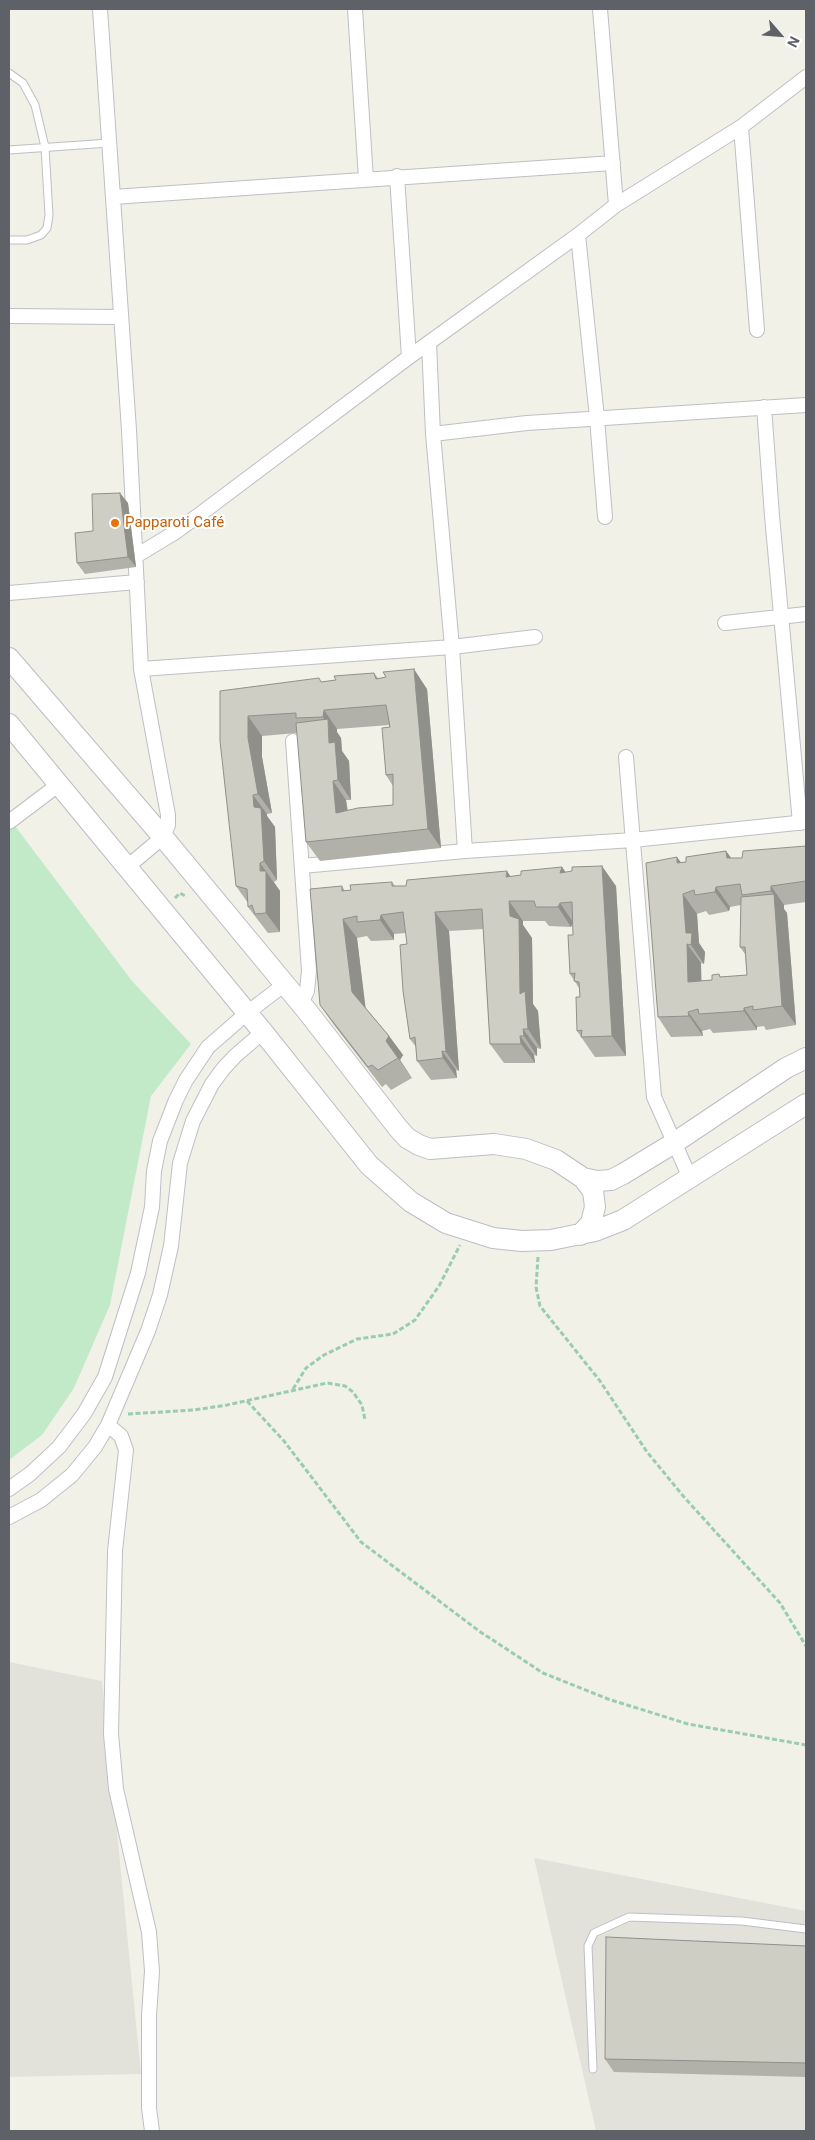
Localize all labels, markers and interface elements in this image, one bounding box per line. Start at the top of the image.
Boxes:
north arrow [755,10,805,60]
text: N [784,34,803,50]
place label: Papparoti Café [125,514,224,532]
marker: Papparoti Café [109,517,121,529]

